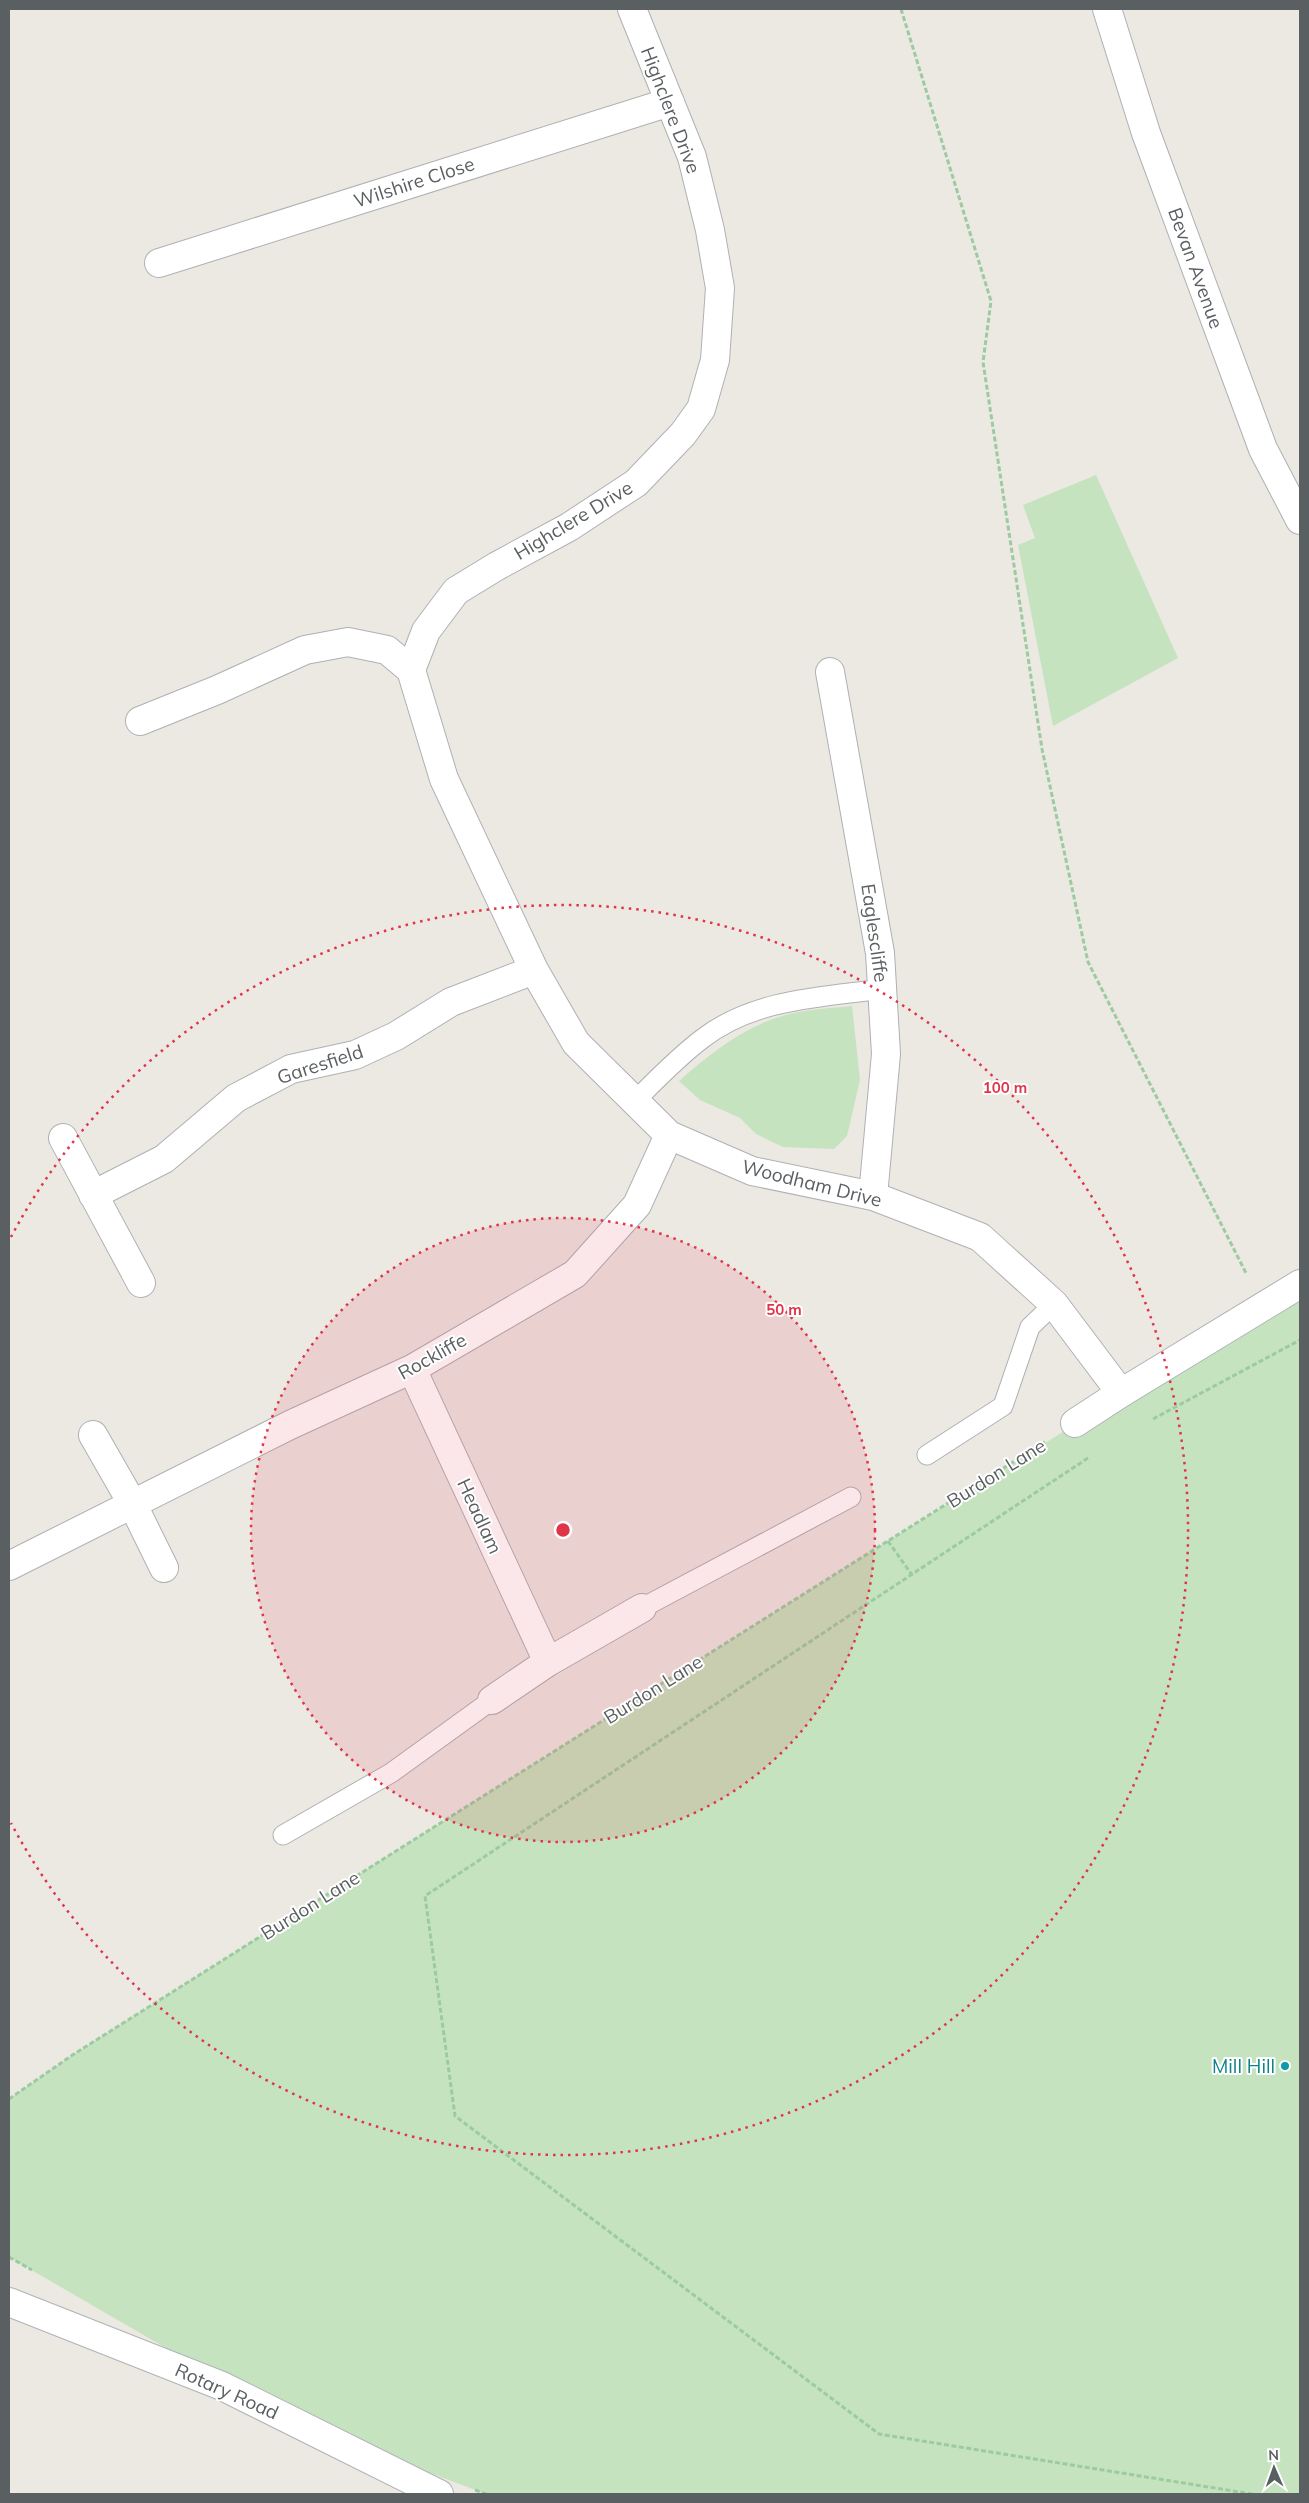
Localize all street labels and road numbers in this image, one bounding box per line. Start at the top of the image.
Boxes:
street label: Highclere Drive [636,43,706,177]
street label: Wilshire Close [351,151,477,213]
street label: Bevan Avenue [1163,204,1229,332]
street label: Highclere Drive [509,475,637,565]
street label: Eaglescliffe [856,882,894,984]
street label: Garesfield [274,1039,366,1089]
street label: Woodham Drive [740,1154,884,1212]
street label: Rockliffe [394,1327,470,1385]
street label: Burdon Lane [942,1433,1050,1513]
street label: Headlam [452,1475,508,1557]
street label: Burdon Lane [599,1649,707,1729]
street label: Burdon Lane [256,1865,364,1945]
street label: Rotary Road [171,2357,283,2425]

